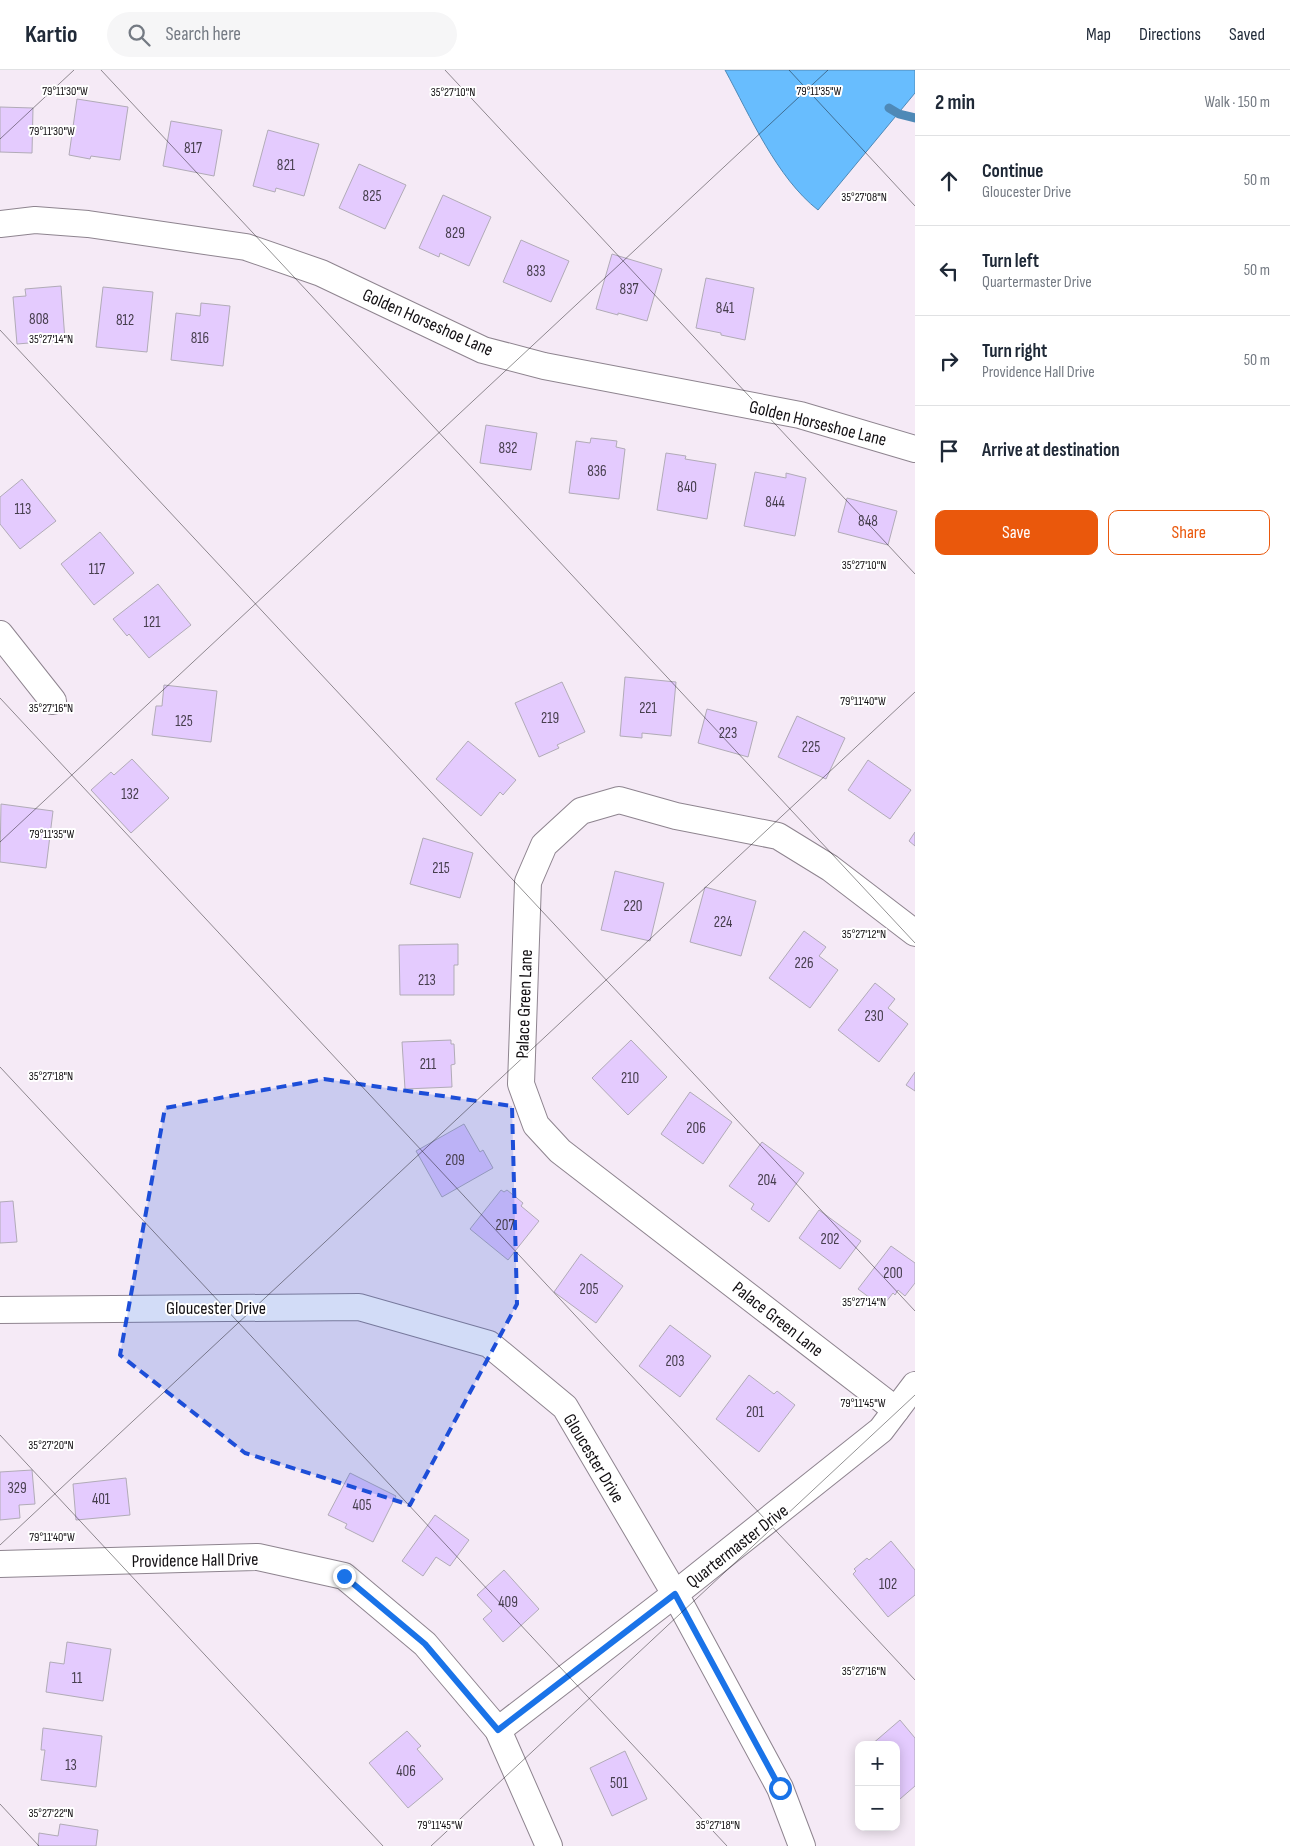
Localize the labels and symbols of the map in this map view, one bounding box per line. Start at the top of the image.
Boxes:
text: 79°11'30"W [42,84,88,99]
text: 79°11'35"W [797,84,842,99]
text: 35°27'10"N [431,85,475,100]
text: 79°11'30"W [29,124,75,139]
house number: 817 [184,139,202,158]
house number: 821 [277,156,296,175]
house number: 825 [363,187,381,206]
text: 35°27'08"N [841,190,887,205]
house number: 829 [445,224,465,243]
house number: 833 [526,262,546,281]
house number: 837 [620,280,638,299]
street label: Golden Horseshoe Lane [359,284,496,361]
house number: 841 [716,299,735,318]
house number: 808 [29,310,49,329]
house number: 812 [116,311,134,330]
house number: 816 [191,329,209,348]
text: 35°27'14"N [29,332,73,347]
street label: Golden Horseshoe Lane [747,396,889,451]
house number: 832 [498,439,518,458]
house number: 836 [587,462,607,481]
house number: 840 [677,478,697,497]
house number: 844 [765,493,785,512]
house number: 113 [15,500,31,519]
house number: 848 [858,512,878,531]
text: 35°27'10"N [842,558,886,573]
house number: 117 [89,560,105,579]
house number: 121 [144,613,161,632]
text: 79°11'40"W [840,694,886,709]
house number: 221 [639,699,658,718]
text: 35°27'16"N [29,701,73,716]
house number: 219 [541,709,559,728]
house number: 125 [175,712,193,731]
house number: 223 [719,724,737,743]
house number: 225 [802,738,820,757]
house number: 132 [121,785,139,804]
text: 79°11'35"W [30,827,75,842]
house number: 215 [432,859,450,878]
house number: 220 [623,897,643,916]
house number: 224 [714,913,732,932]
text: 35°27'12"N [842,927,886,942]
street label: Palace Green Lane [512,949,537,1059]
house number: 226 [795,954,813,973]
house number: 213 [418,971,436,990]
house number: 230 [864,1007,884,1026]
house number: 211 [420,1055,437,1074]
text: 35°27'18"N [29,1069,73,1084]
house number: 210 [621,1069,639,1088]
house number: 206 [686,1119,706,1138]
house number: 209 [445,1151,465,1170]
house number: 204 [757,1171,777,1190]
house number: 207 [496,1216,514,1235]
house number: 202 [820,1230,840,1249]
house number: 200 [883,1264,903,1283]
street label: Palace Green Lane [728,1277,827,1361]
house number: 205 [580,1280,598,1299]
text: 35°27'14"N [842,1295,886,1310]
street label: Gloucester Drive [166,1298,266,1319]
house number: 203 [665,1352,685,1371]
text: 79°11'45"W [841,1396,886,1411]
house number: 201 [746,1403,765,1422]
street label: Gloucester Drive [559,1410,628,1507]
text: 35°27'20"N [28,1438,74,1453]
house number: 329 [7,1479,27,1498]
house number: 401 [92,1490,111,1509]
house number: 405 [353,1496,371,1515]
street label: Quartermaster Drive [682,1500,792,1593]
text: 79°11'40"W [29,1530,75,1545]
street label: Providence Hall Drive [131,1549,259,1572]
route end [333,1565,356,1588]
house number: 102 [879,1575,897,1594]
house number: 409 [498,1593,518,1612]
text: 35°27'16"N [842,1664,886,1679]
house number: 11 [72,1669,83,1688]
house number: 13 [65,1756,77,1775]
house number: 406 [396,1762,416,1781]
house number: 501 [610,1774,629,1793]
route start [769,1777,792,1800]
text: 35°27'22"N [29,1806,73,1821]
text: 79°11'45"W [418,1818,463,1833]
text: 35°27'18"N [696,1818,740,1833]

